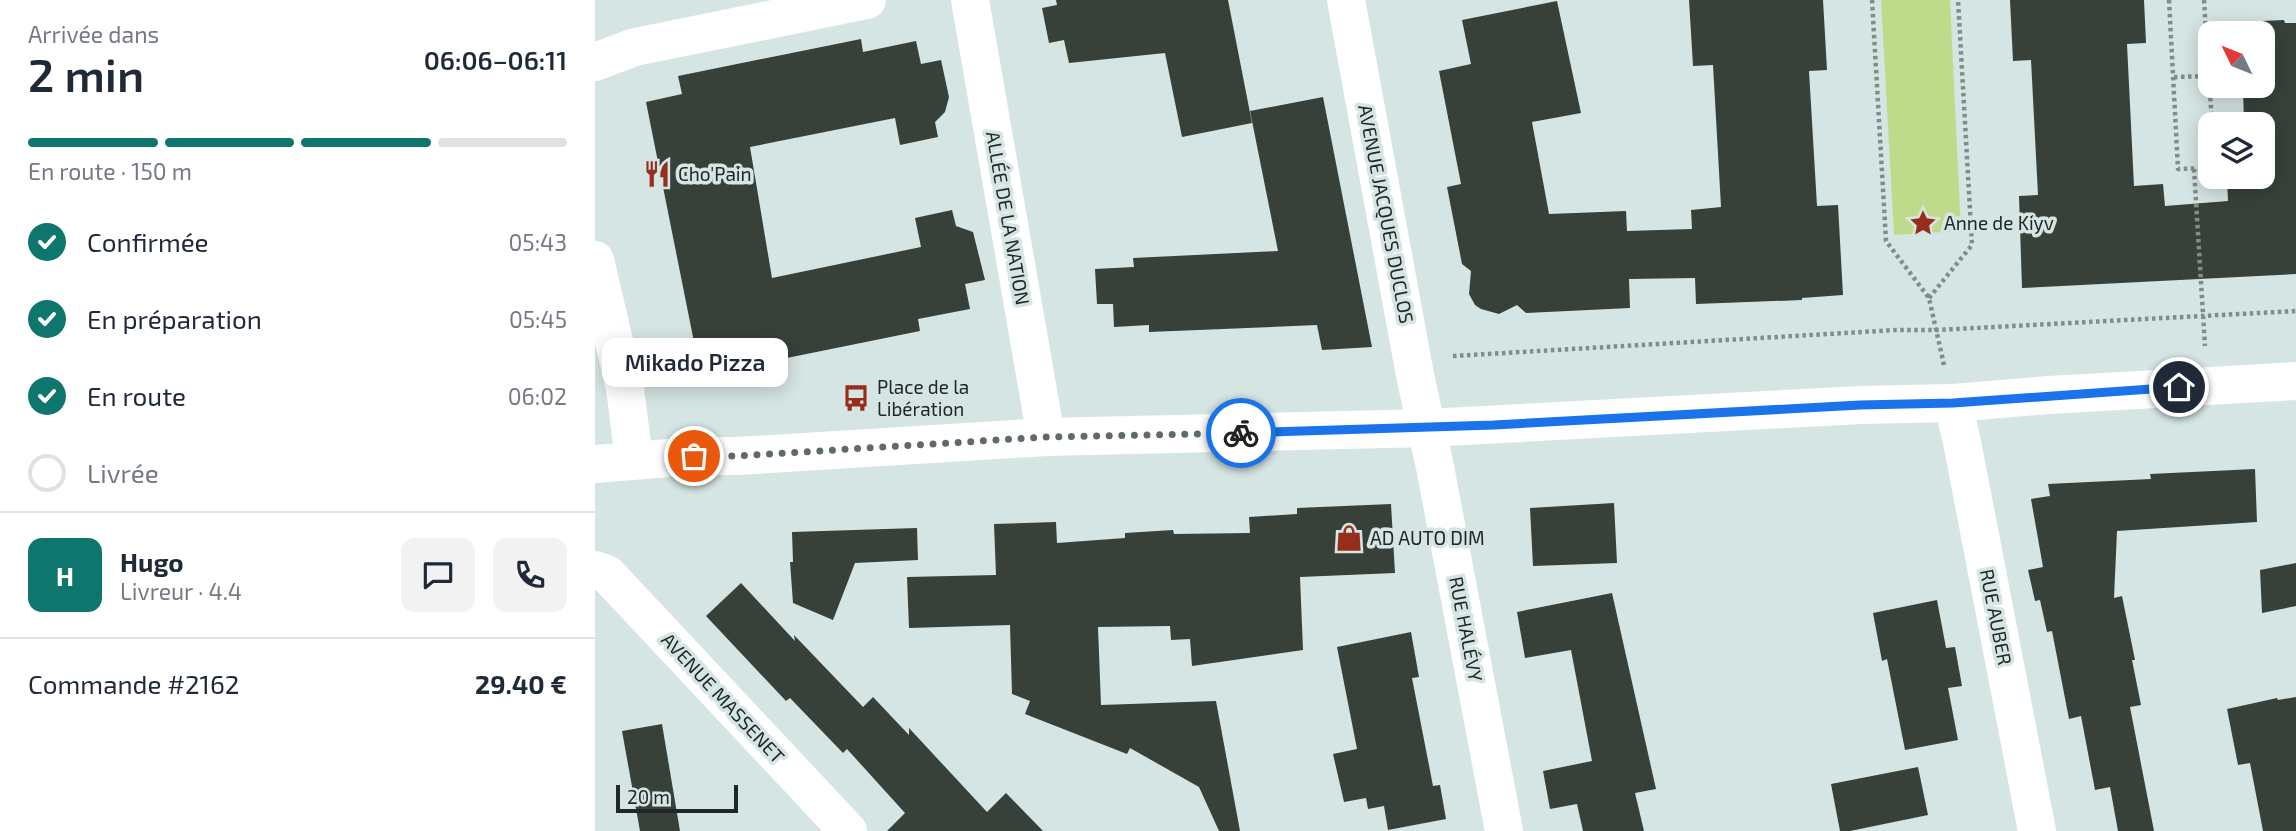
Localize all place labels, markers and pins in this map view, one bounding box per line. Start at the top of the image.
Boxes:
restaurant icon: Cho'Pain [642,159,672,189]
place label: Cho'Pain [678,162,752,185]
place icon: Anne de Kiyv [1908,208,1938,238]
place label: Anne de Kiyv [1944,211,2054,234]
callout: Mikado Pizza [601,337,787,386]
pin [2149,357,2209,417]
place label: Place de la Libération [877,375,969,420]
bus stop icon: Place de la Libération [841,383,871,413]
pin [664,426,724,486]
shop icon: AD AUTO DIM [1334,523,1364,553]
place label: AD AUTO DIM [1370,526,1485,549]

